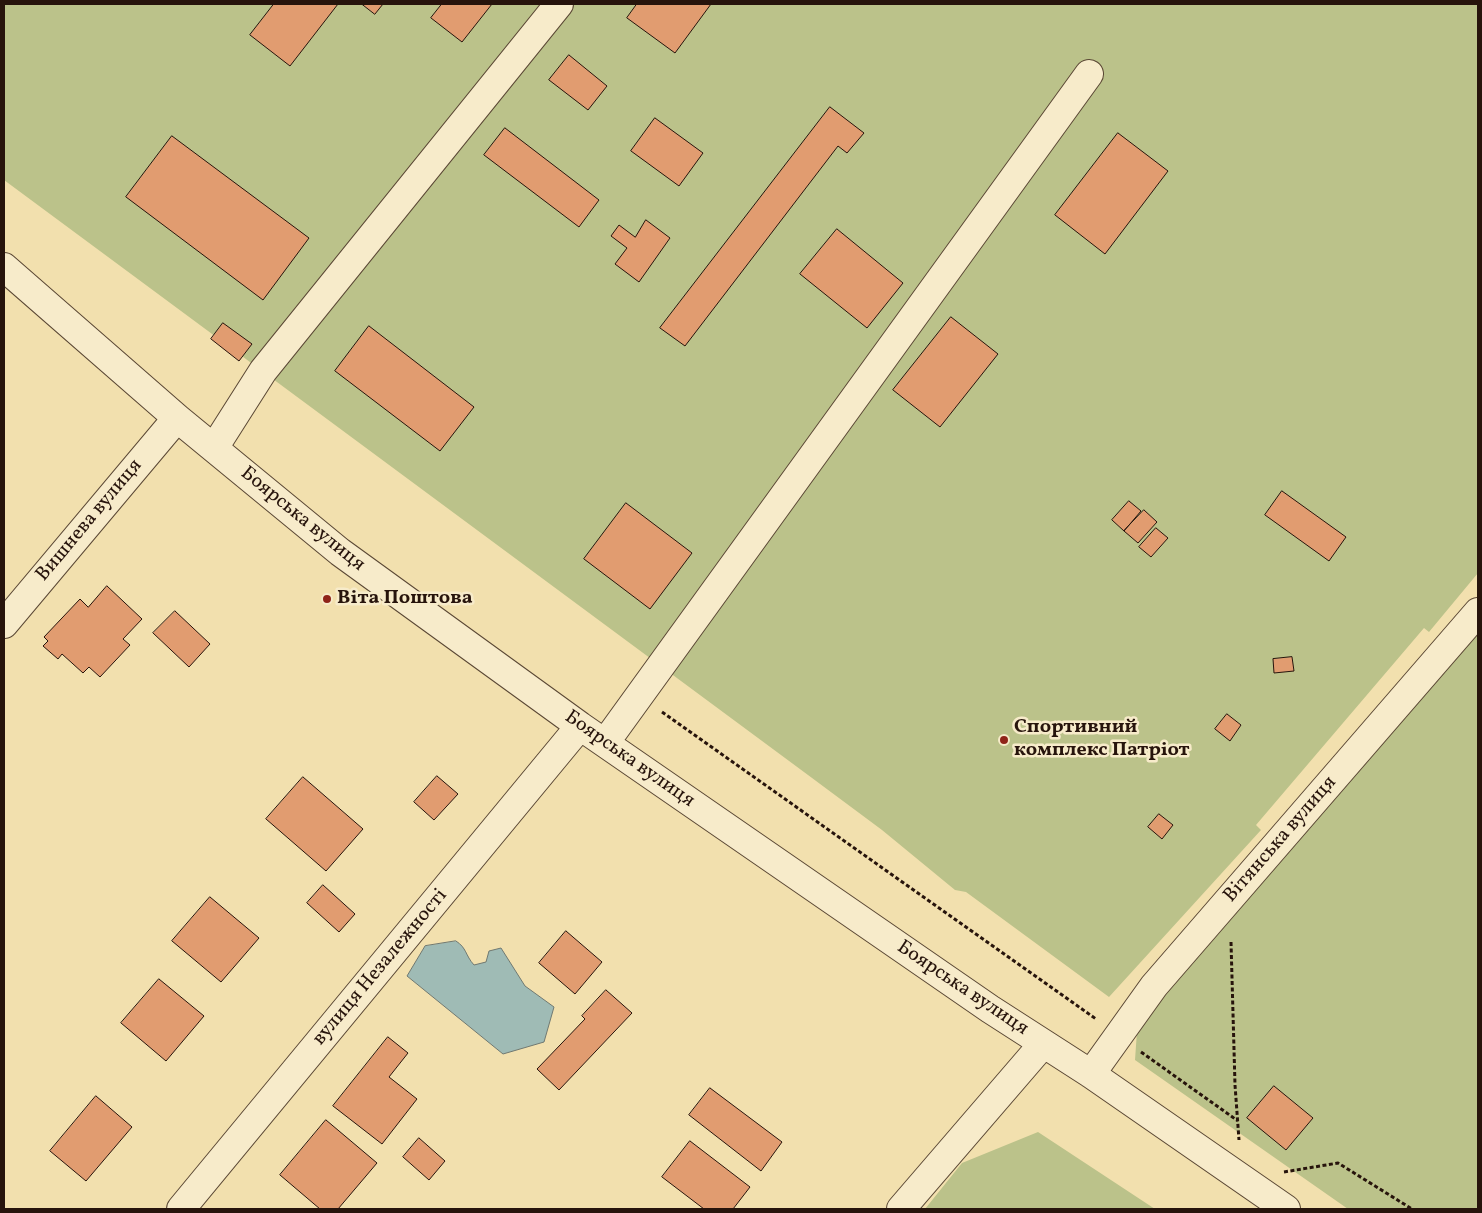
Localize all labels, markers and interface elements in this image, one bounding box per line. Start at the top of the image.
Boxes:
street label: Вишнева вулиця [32,455,148,587]
street label: Боярська вулиця [235,462,369,578]
place label: Віта Поштова [337,587,473,611]
marker: Віта Поштова [321,593,333,605]
street label: Боярська вулиця [559,706,699,814]
place label: Спортивний комплекс Патріот [1014,716,1190,763]
marker: Спортивний комплекс Патріот [998,734,1010,746]
street label: Вітянська вулиця [1219,772,1343,908]
street label: вулиця Незалежності [309,885,453,1051]
street label: Боярська вулиця [892,936,1032,1042]

